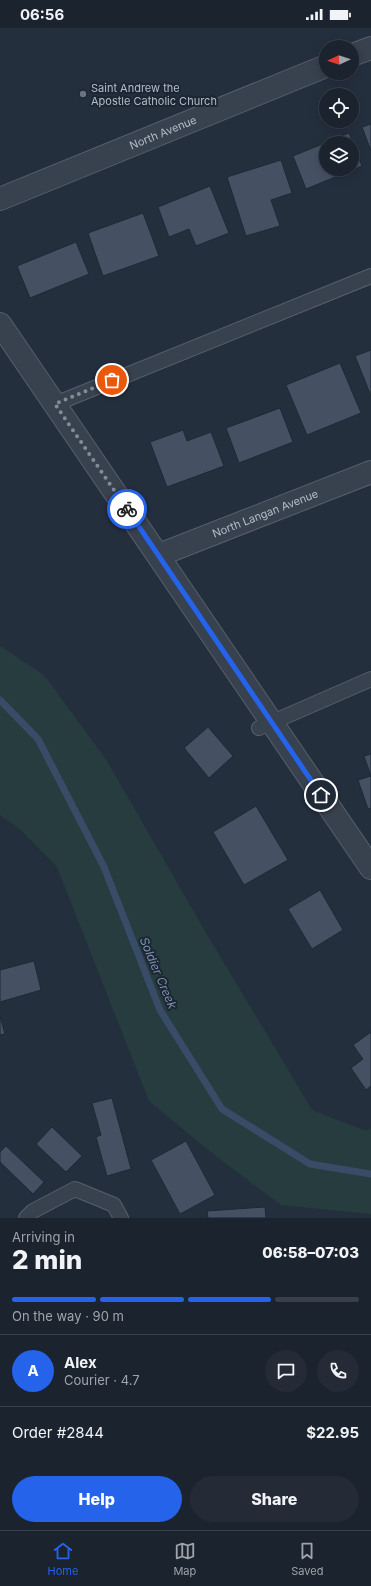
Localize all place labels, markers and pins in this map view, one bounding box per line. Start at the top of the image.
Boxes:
place label: Saint Andrew the Apostle Catholic Church [91,81,217,108]
marker: Saint Andrew the Apostle Catholic Church [78,89,88,99]
pin [95,363,129,397]
pin [304,778,338,812]

